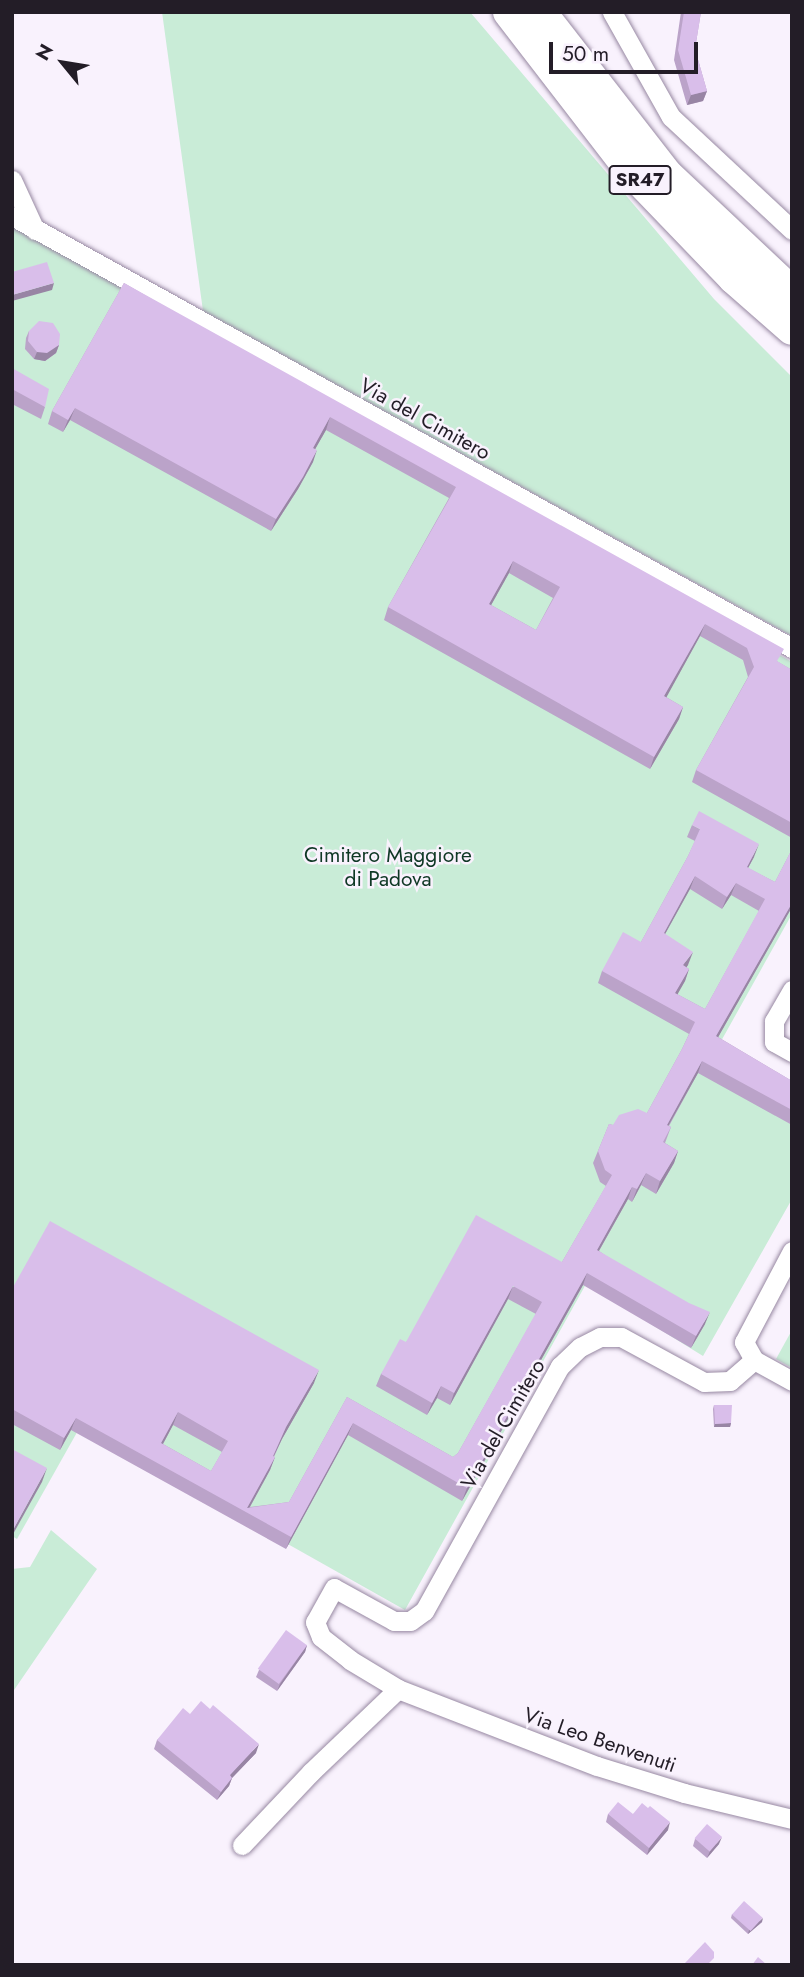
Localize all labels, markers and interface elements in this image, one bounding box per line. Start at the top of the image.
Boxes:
north arrow [28,28,98,98]
scale bar [552,28,701,72]
text: N [29,39,60,66]
text: 50 m [562,39,609,69]
road number: SR47 [608,164,672,196]
street label: Via del Cimitero [355,373,495,465]
park label: Cimitero Maggiore di Padova [304,842,472,892]
street label: Via del Cimitero [456,1355,550,1493]
street label: Via Leo Benvenuti [520,1702,680,1778]

